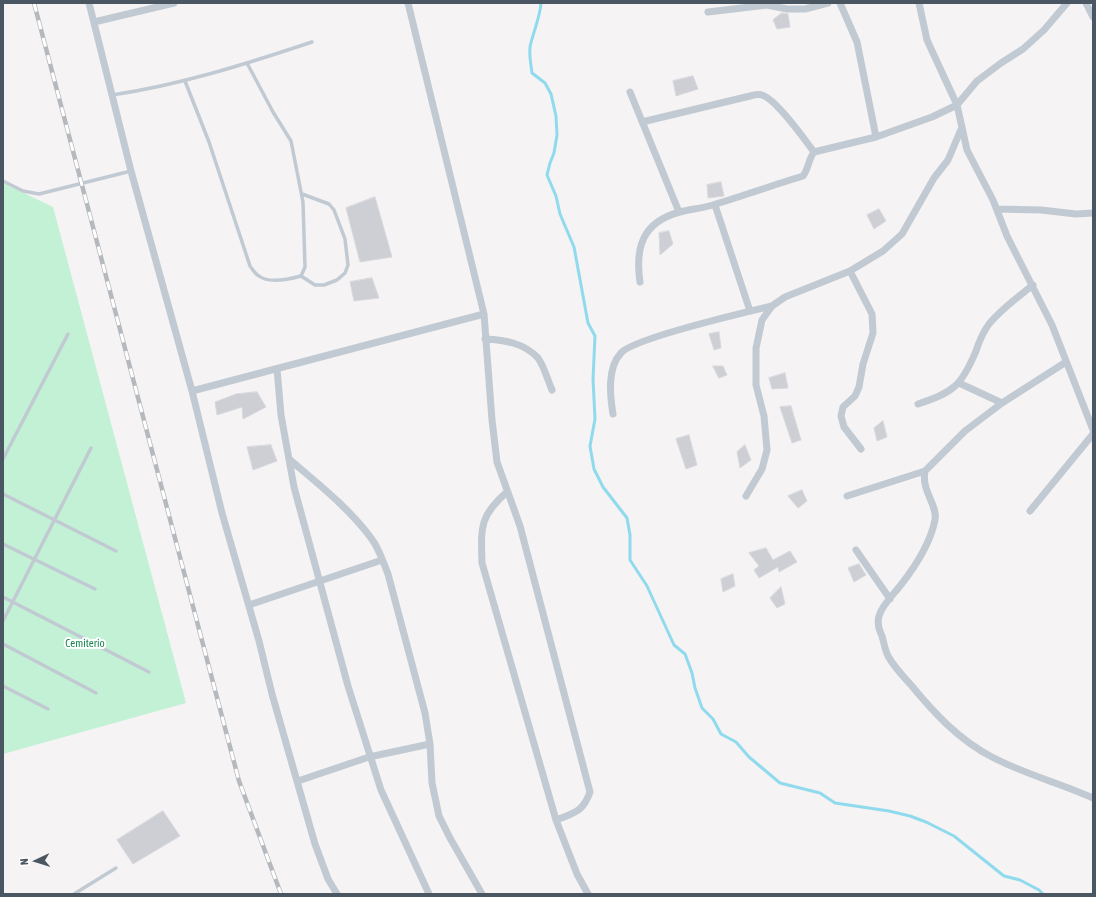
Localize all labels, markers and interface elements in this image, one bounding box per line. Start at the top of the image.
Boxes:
park label: Cemiterio [65,637,105,651]
north arrow [16,841,56,881]
text: N [18,858,30,865]

